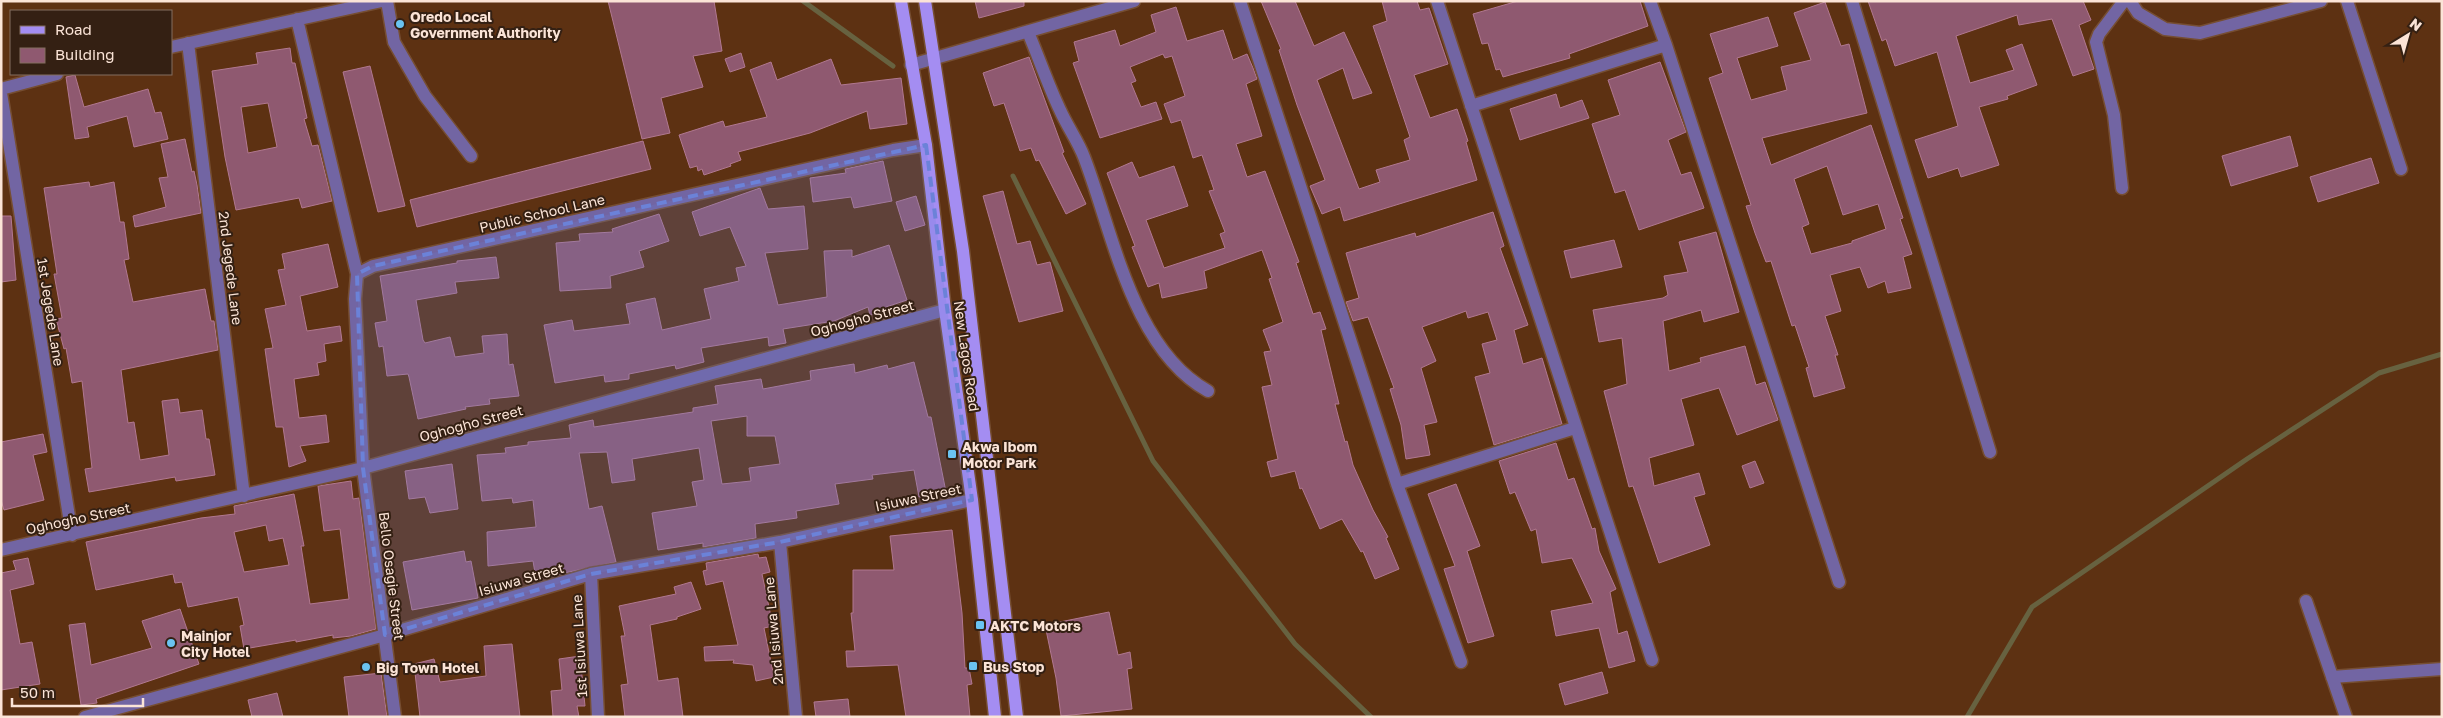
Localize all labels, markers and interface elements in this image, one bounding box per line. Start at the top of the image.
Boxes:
place label: Oredo Local Government Authority [410,8,561,41]
legend [10,10,172,75]
north arrow [2383,10,2433,60]
text: N [2407,14,2425,34]
marker: Oredo Local Government Authority [394,18,406,30]
text: Road [55,20,92,38]
text: Building [55,45,115,63]
street label: Public School Lane [478,190,606,236]
street label: 2nd Jegede Lane [216,210,246,326]
street label: 1st Jegede Lane [34,257,68,367]
street label: Oghogho Street [808,296,916,340]
street label: New Lagos Road [951,299,983,413]
street label: Oghogho Street [417,401,525,445]
place label: Akwa Ibom Motor Park [962,438,1037,471]
marker: Akwa Ibom Motor Park [946,448,958,460]
street label: Isiuwa Street [873,480,963,514]
street label: Oghogho Street [24,499,132,537]
street label: Bello Osagie Street [376,511,408,641]
street label: Isiuwa Street [476,559,566,599]
street label: 2nd Isiuwa Lane [760,576,786,686]
street label: 1st Isiuwa Lane [568,594,590,698]
place label: AKTC Motors [990,617,1081,634]
marker: AKTC Motors [974,619,986,631]
place label: Mainjor City Hotel [181,627,250,660]
marker: Mainjor City Hotel [165,637,177,649]
place label: Bus Stop [983,658,1045,675]
place label: Big Town Hotel [376,659,480,676]
marker: Bus Stop [967,660,979,672]
marker: Big Town Hotel [360,661,372,673]
scale bar [12,676,144,708]
text: 50 m [20,683,55,701]

